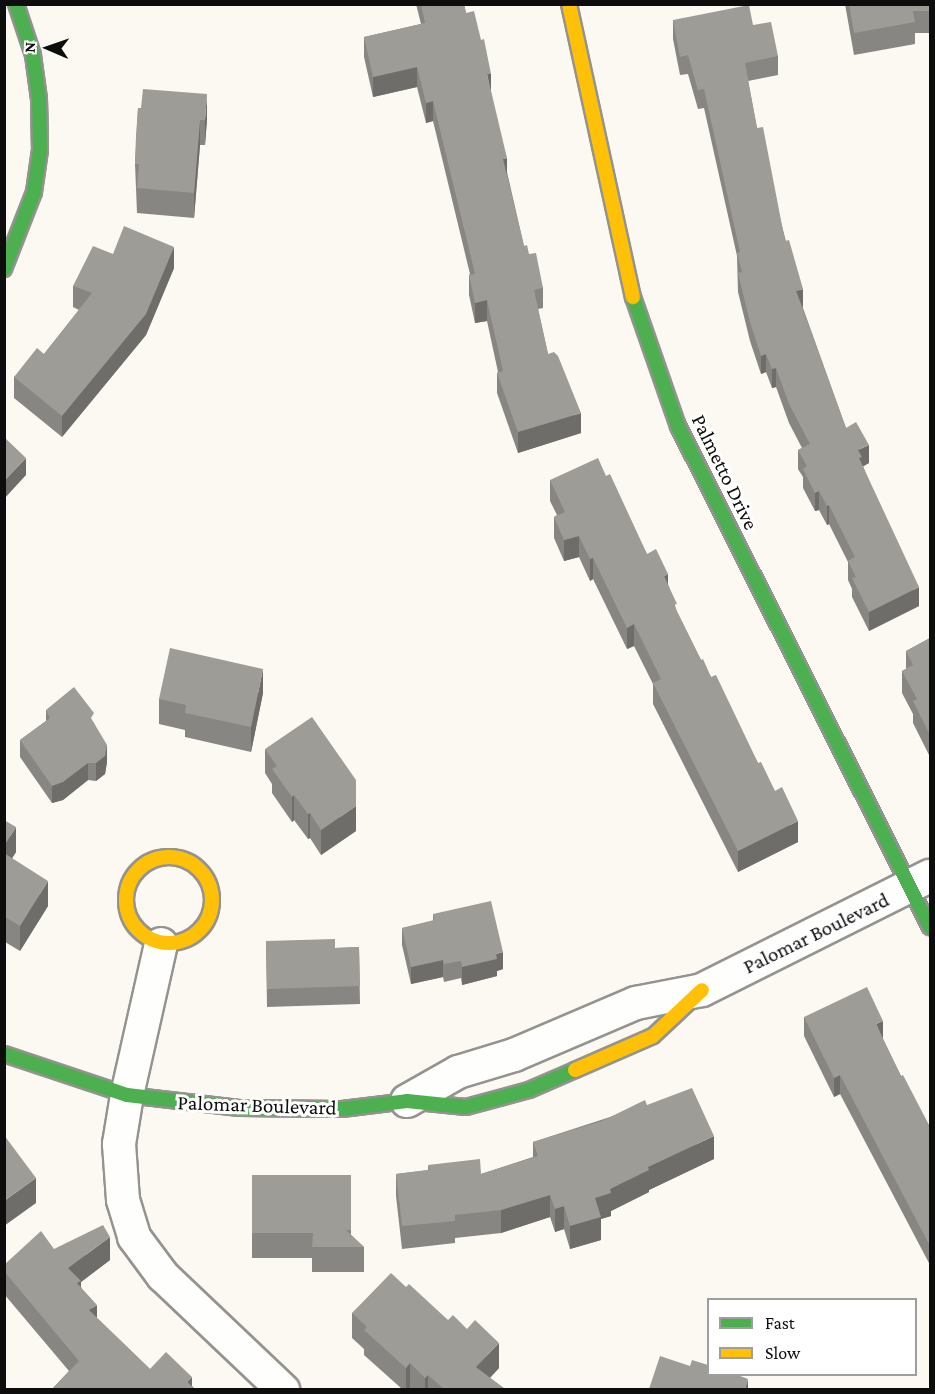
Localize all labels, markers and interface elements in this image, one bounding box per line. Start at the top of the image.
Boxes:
north arrow [18,18,78,78]
text: N [21,42,38,53]
street label: Palmetto Drive [686,410,764,534]
street label: Palomar Boulevard [739,887,893,979]
street label: Palomar Boulevard [177,1090,337,1120]
legend [707,1298,917,1376]
text: Fast [765,1313,795,1333]
text: Slow [765,1343,800,1363]

